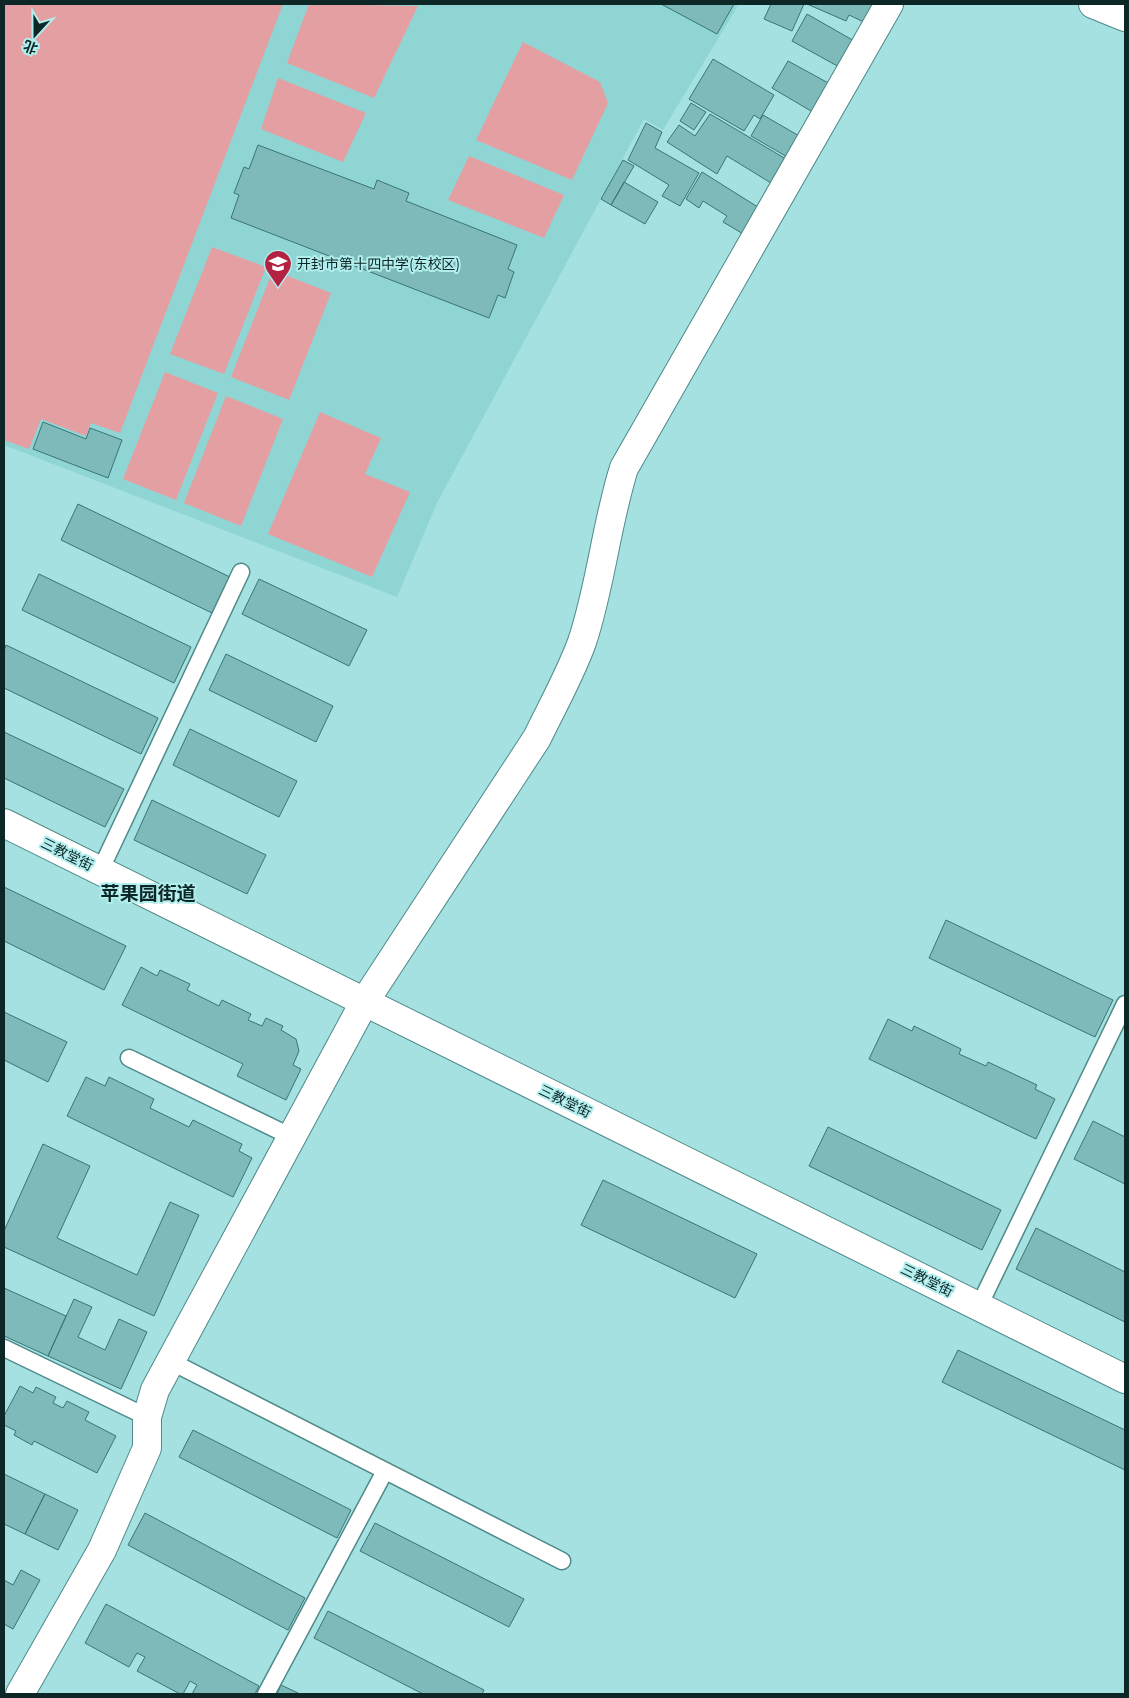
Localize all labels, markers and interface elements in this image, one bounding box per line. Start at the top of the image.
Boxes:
north arrow [10,10,60,60]
text: 北 [21,36,40,58]
school or university icon: 开封市第十四中学(东校区) [263,249,293,288]
place label: 开封市第十四中学(东校区) [297,255,460,273]
street label: 三教堂街 [38,834,96,874]
district label: 苹果园街道 [100,882,196,905]
street label: 三教堂街 [536,1081,594,1121]
street label: 三教堂街 [898,1260,956,1300]

